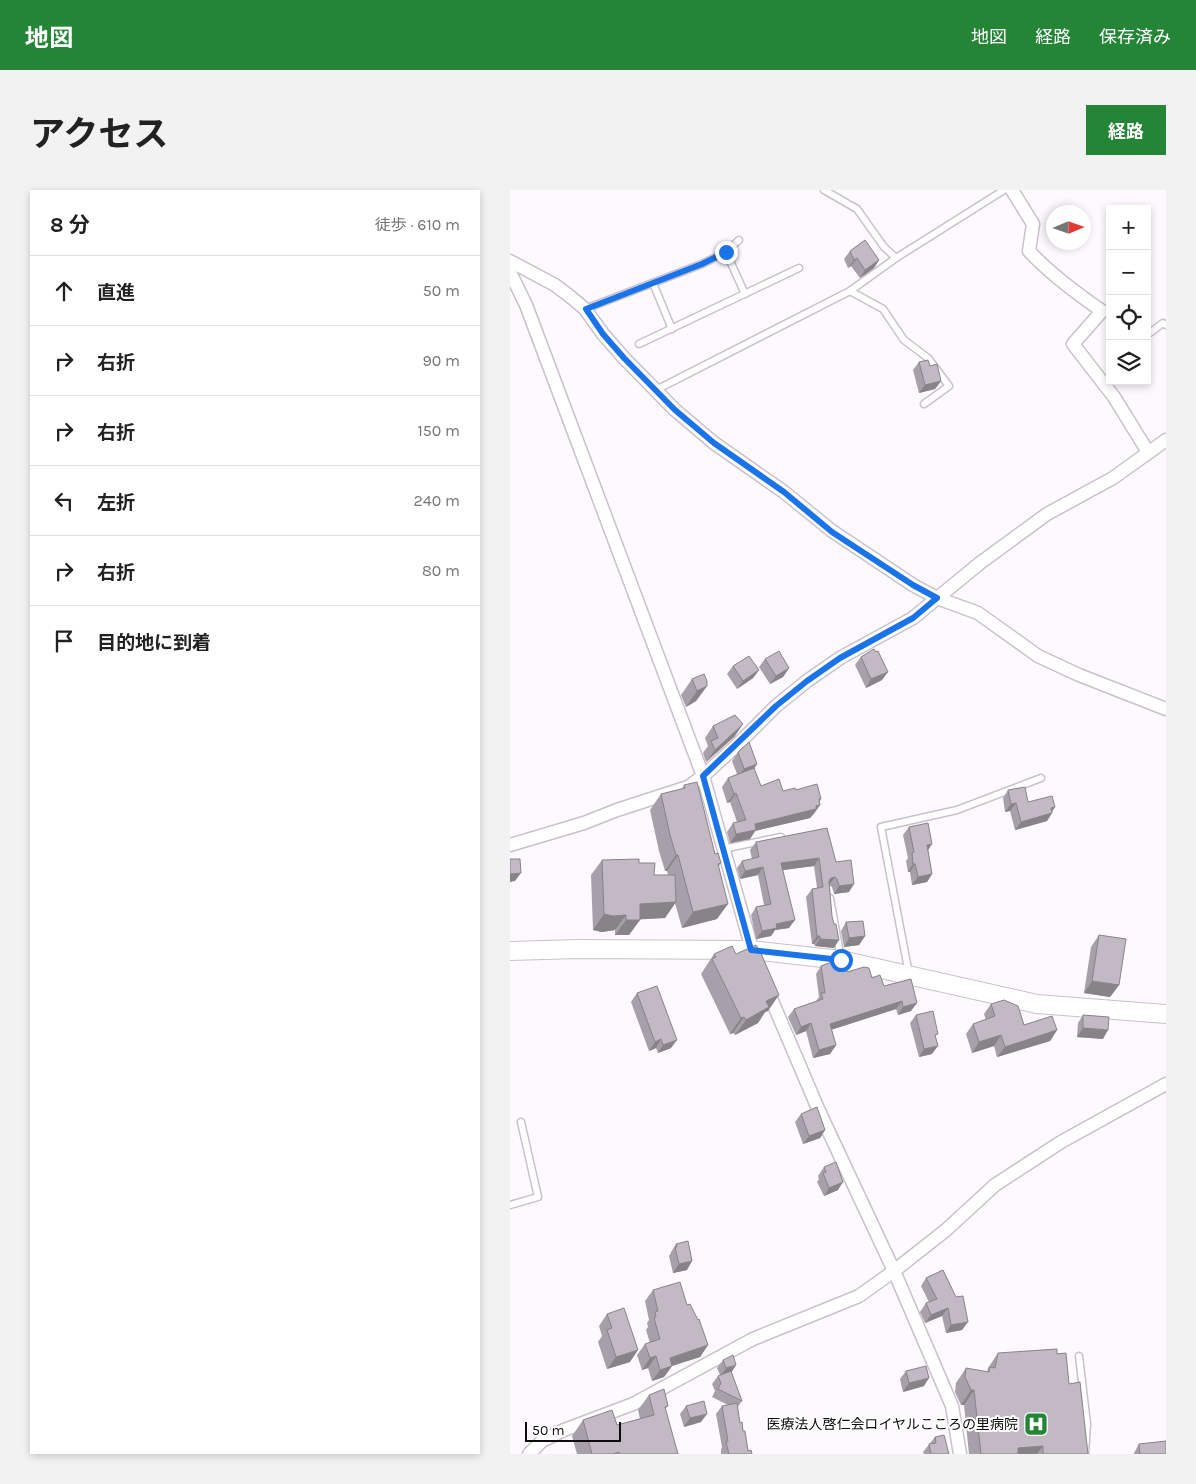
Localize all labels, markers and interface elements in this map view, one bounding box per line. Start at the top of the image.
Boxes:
text: 地図 [25,24,73,52]
text: 地図 [971,26,1007,48]
text: 経路 [1035,26,1071,48]
text: 保存済み [1099,26,1171,48]
button: 経路 [1086,105,1166,155]
text: アクセス [30,114,168,155]
north arrow [1046,205,1091,250]
map controls [1106,205,1151,385]
button: + [1106,205,1151,250]
text: 8 分 [50,213,90,237]
text: 徒歩 · 610 m [375,215,460,234]
route end [715,241,738,264]
button: − [1106,250,1151,295]
icon: ahead [50,277,78,305]
text: 50 m [423,281,460,300]
text: 直進 [97,282,135,304]
button: locate [1106,295,1151,340]
button: layers [1106,340,1151,385]
icon: right [50,347,78,375]
text: 90 m [422,351,460,370]
text: 右折 [97,352,135,374]
icon: right [50,417,78,445]
text: 150 m [417,421,460,440]
text: 右折 [97,422,135,444]
icon: left [50,487,78,515]
text: 240 m [414,491,460,510]
text: 左折 [97,492,135,514]
icon: right [50,557,78,585]
text: 80 m [422,561,460,580]
text: 右折 [97,562,135,584]
icon: arrive [50,627,78,655]
text: 目的地に到着 [97,632,211,654]
route start [830,949,853,972]
hospital icon: 医療法人啓仁会ロイヤルこころの里病院 [1023,1411,1049,1437]
place label: 医療法人啓仁会ロイヤルこころの里病院 [766,1416,1018,1433]
scale bar [525,1419,621,1442]
text: 50 m [532,1422,565,1439]

